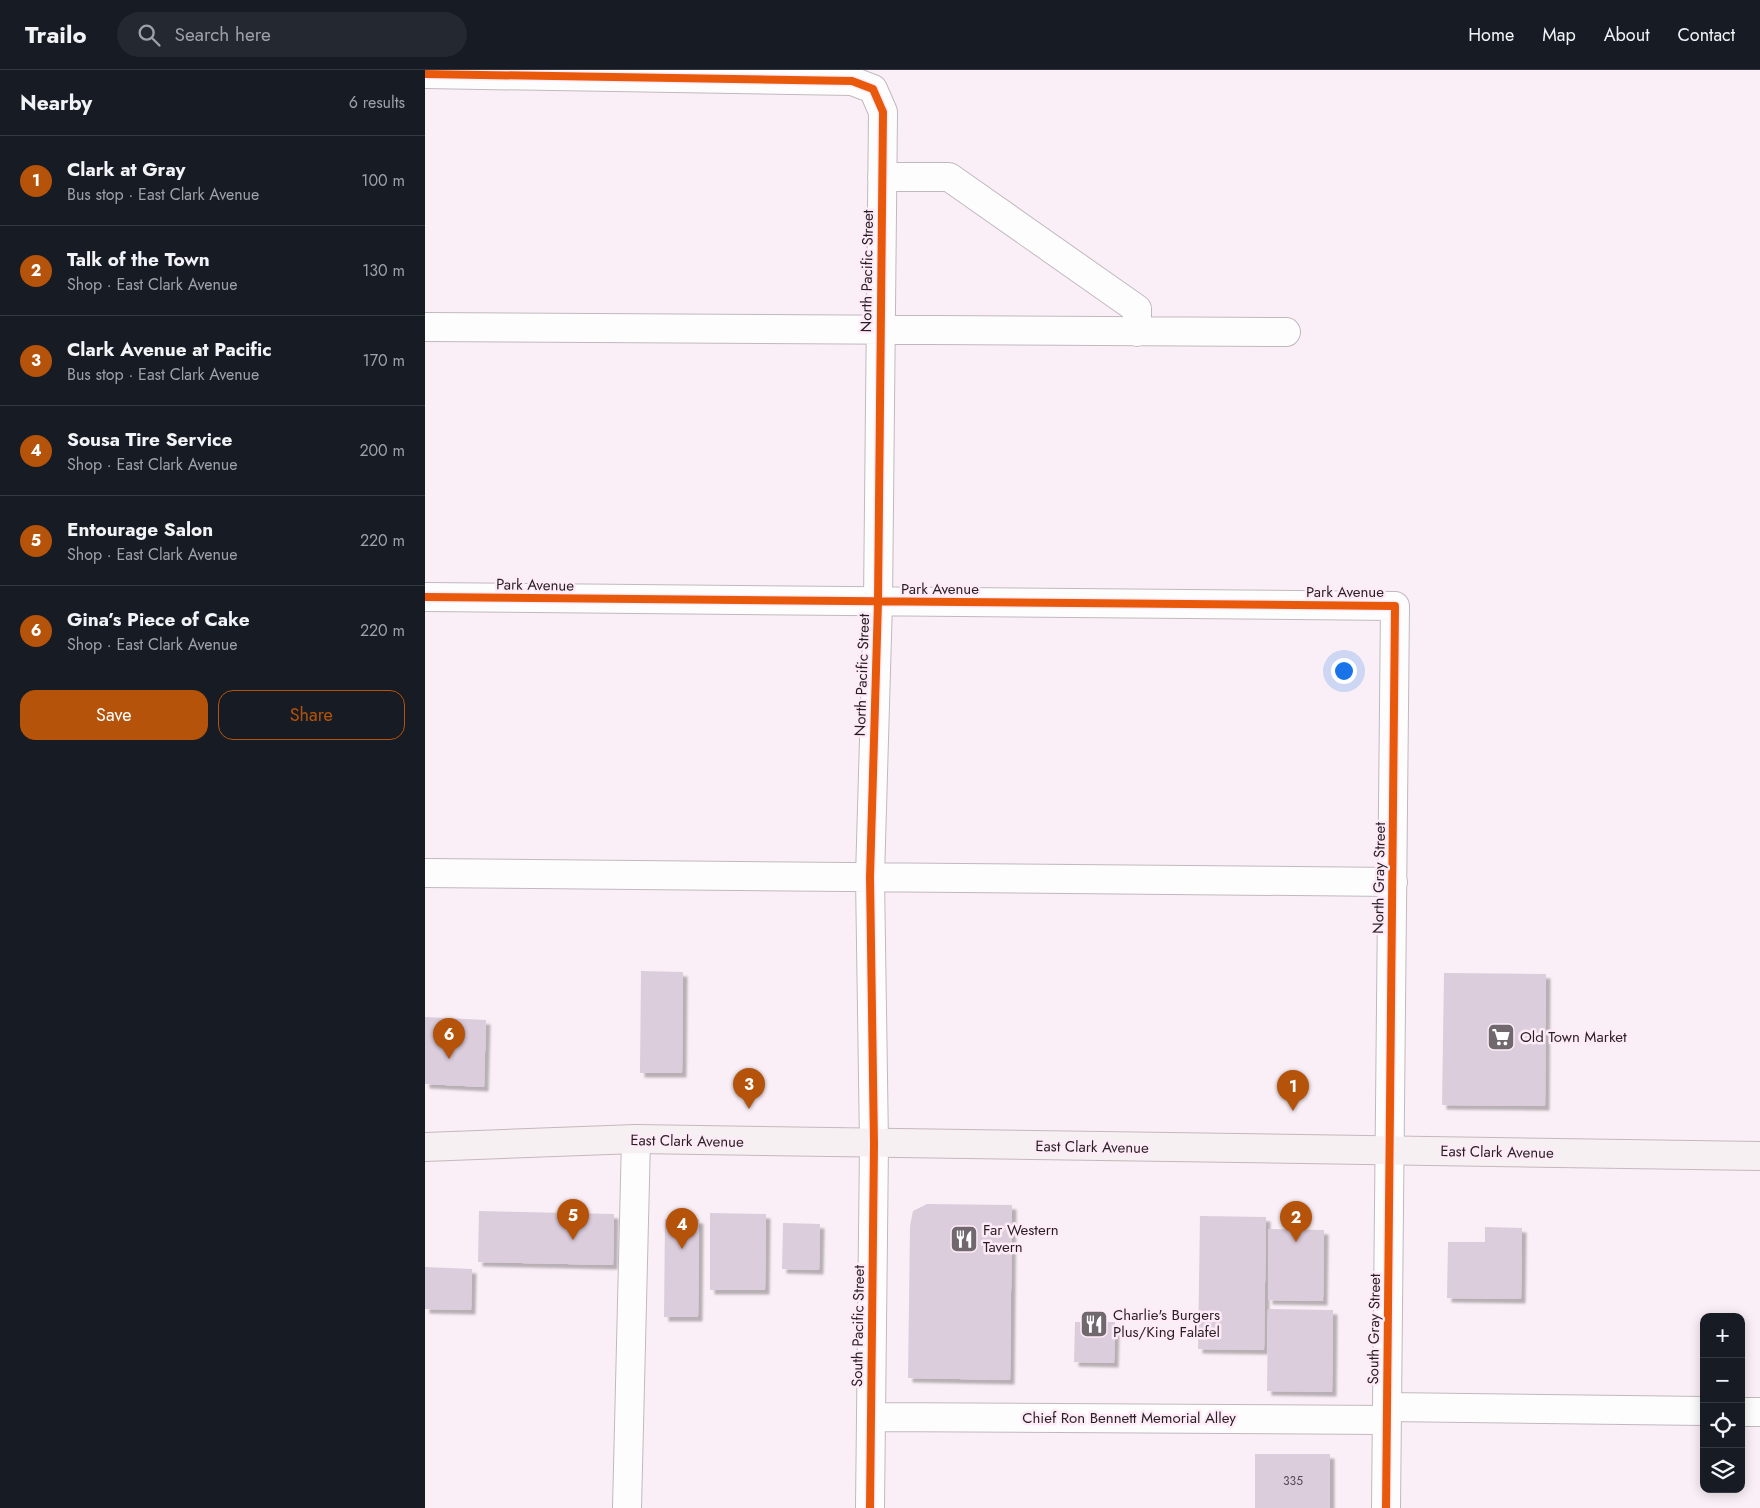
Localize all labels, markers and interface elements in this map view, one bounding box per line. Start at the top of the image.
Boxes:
search box [117,12,467,57]
text: Trailo [25,17,87,52]
icon: search [135,21,163,49]
text: Search here [175,21,271,48]
text: Home [1468,22,1514,48]
text: Map [1542,22,1576,48]
text: About [1604,22,1649,48]
text: Contact [1677,22,1735,48]
text: Nearby [20,88,92,118]
text: 6 results [349,91,405,114]
text: Clark at Gray [67,156,185,183]
text: 1 [32,169,40,192]
text: 100 m [361,169,405,192]
text: Bus stop · East Clark Avenue [67,183,259,206]
street label: North Pacific Street [855,209,879,333]
text: Talk of the Town [67,246,210,273]
text: 2 [31,259,41,282]
text: 130 m [362,259,405,282]
text: Shop · East Clark Avenue [67,273,238,296]
text: Clark Avenue at Pacific [67,336,272,363]
text: 3 [31,349,41,372]
text: 170 m [363,349,405,372]
text: Bus stop · East Clark Avenue [67,363,259,386]
text: Sousa Tire Service [67,426,232,453]
text: 4 [30,439,42,462]
text: 200 m [359,439,405,462]
text: Shop · East Clark Avenue [67,453,238,476]
text: Entourage Salon [67,516,213,543]
text: 5 [31,529,41,552]
text: 220 m [360,529,405,552]
text: Shop · East Clark Avenue [67,543,238,566]
street label: Park Avenue [496,573,574,597]
street label: Park Avenue [901,578,979,600]
street label: Park Avenue [1306,581,1384,603]
text: Gina’s Piece of Cake [67,606,250,633]
street label: North Pacific Street [849,613,875,737]
text: 6 [31,619,41,642]
text: 220 m [360,619,405,642]
text: Shop · East Clark Avenue [67,633,238,656]
your location [1331,658,1357,684]
button: Save [20,690,208,740]
button: Share [218,690,405,740]
street label: North Gray Street [1367,822,1391,934]
pin: 6 [433,1018,465,1059]
supermarket icon: Old Town Market [1486,1022,1516,1052]
place label: Old Town Market [1520,1026,1627,1048]
pin: 3 [733,1068,765,1109]
pin: 1 [1277,1070,1309,1111]
street label: East Clark Avenue [630,1129,744,1153]
street label: East Clark Avenue [1035,1135,1149,1159]
street label: East Clark Avenue [1440,1140,1554,1164]
pin: 5 [557,1199,589,1240]
pin: 2 [1280,1201,1312,1242]
pin: 4 [666,1208,698,1249]
place label: Far Western Tavern [983,1219,1059,1258]
restaurant icon: Far Western Tavern [949,1224,979,1254]
street label: South Pacific Street [846,1264,870,1387]
street label: South Gray Street [1362,1273,1386,1385]
place label: Charlie's Burgers Plus/King Falafel [1113,1304,1220,1343]
restaurant icon: Charlie's Burgers Plus/King Falafel [1079,1309,1109,1339]
map controls [1700,1313,1745,1493]
button: + [1700,1313,1745,1358]
button: − [1700,1358,1745,1403]
button: locate [1700,1403,1745,1448]
street label: Chief Ron Bennett Memorial Alley [1022,1407,1236,1429]
button: layers [1700,1448,1745,1493]
house number: 335 [1283,1472,1303,1490]

